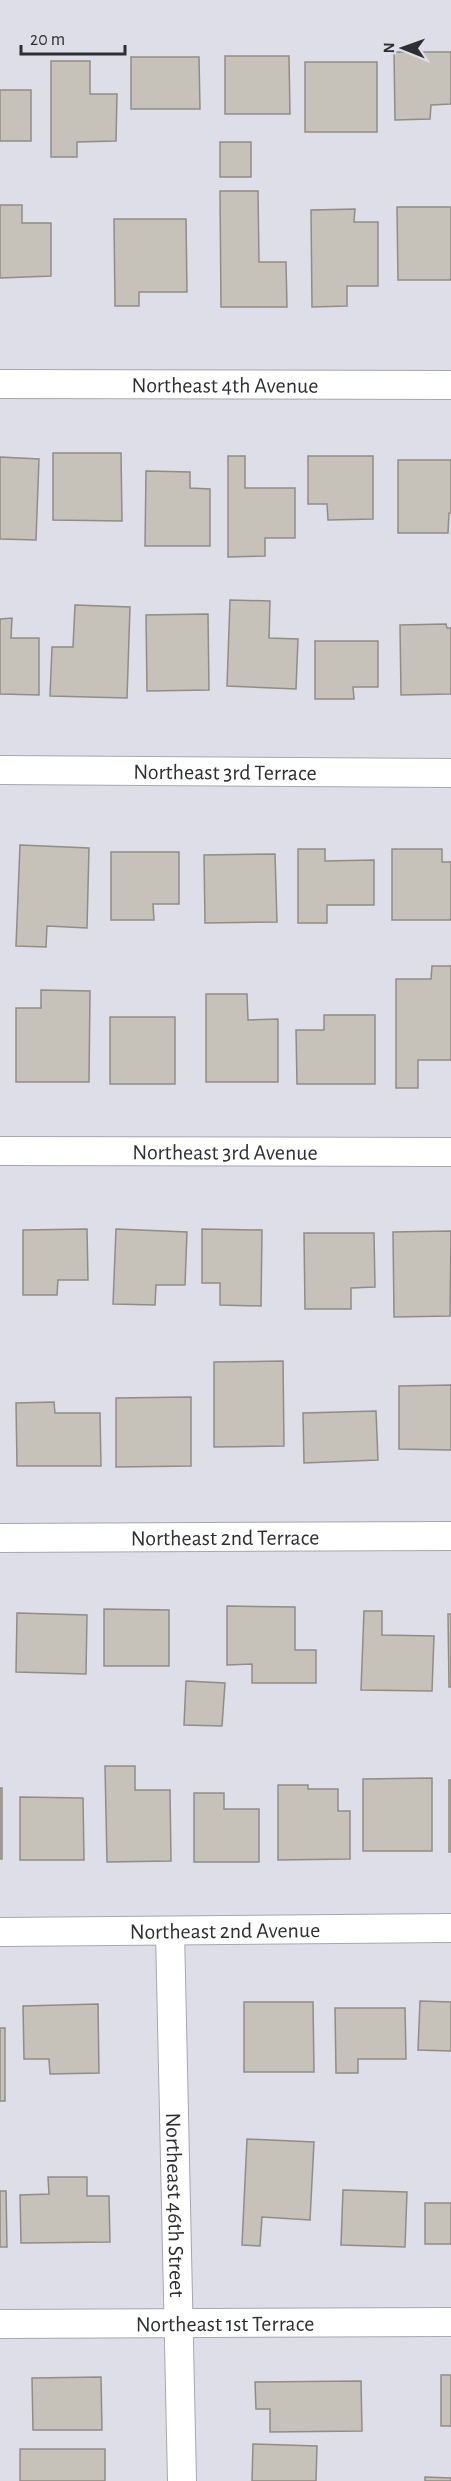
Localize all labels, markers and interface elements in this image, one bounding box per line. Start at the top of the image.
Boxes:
scale bar [21,18,124,56]
north arrow [373,18,433,78]
text: 20 m [30,31,65,49]
text: N [381,42,397,53]
street label: Northeast 4th Avenue [132,374,318,397]
street label: Northeast 3rd Terrace [133,761,317,784]
street label: Northeast 3rd Avenue [132,1141,318,1164]
street label: Northeast 2nd Terrace [131,1527,319,1549]
street label: Northeast 2nd Avenue [130,1919,320,1943]
street label: Northeast 46th Street [162,2112,188,2298]
street label: Northeast 1st Terrace [136,2313,314,2335]

